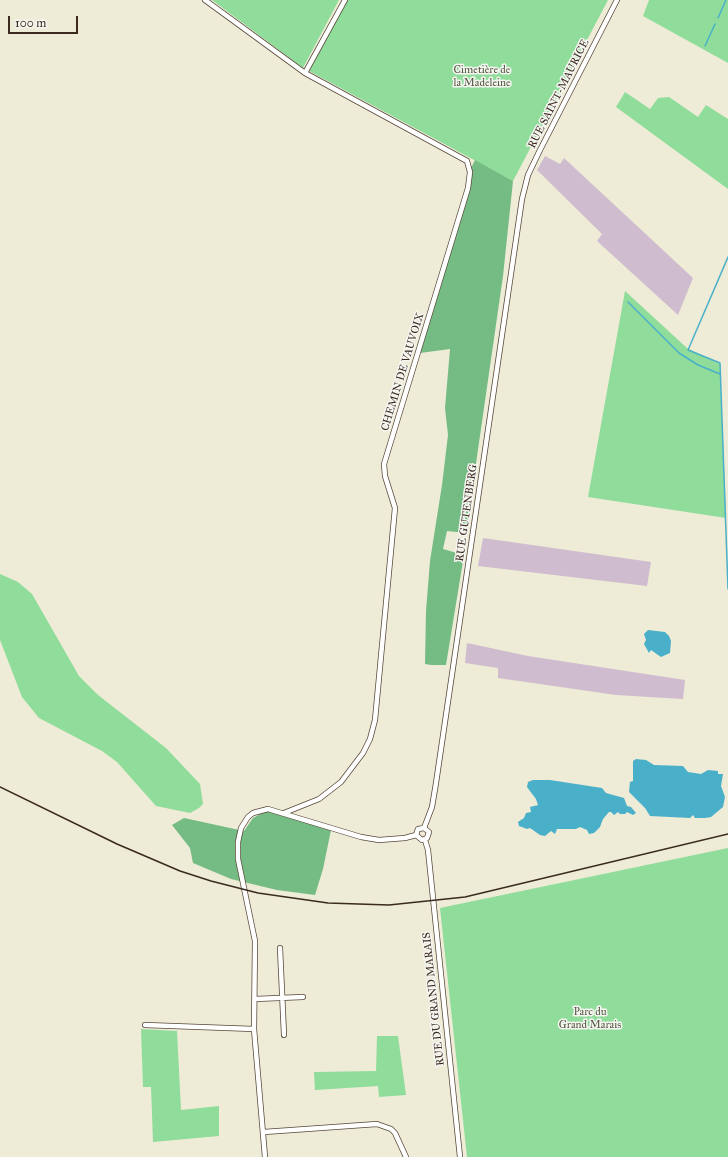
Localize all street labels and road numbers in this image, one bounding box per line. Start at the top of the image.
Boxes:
street label: RUE SAINT-MAURICE [526,37,592,151]
street label: CHEMIN DE VAUVOIX [379,311,427,433]
street label: RUE GUTENBERG [454,463,480,563]
street label: RUE DU GRAND MARAIS [420,931,448,1067]

